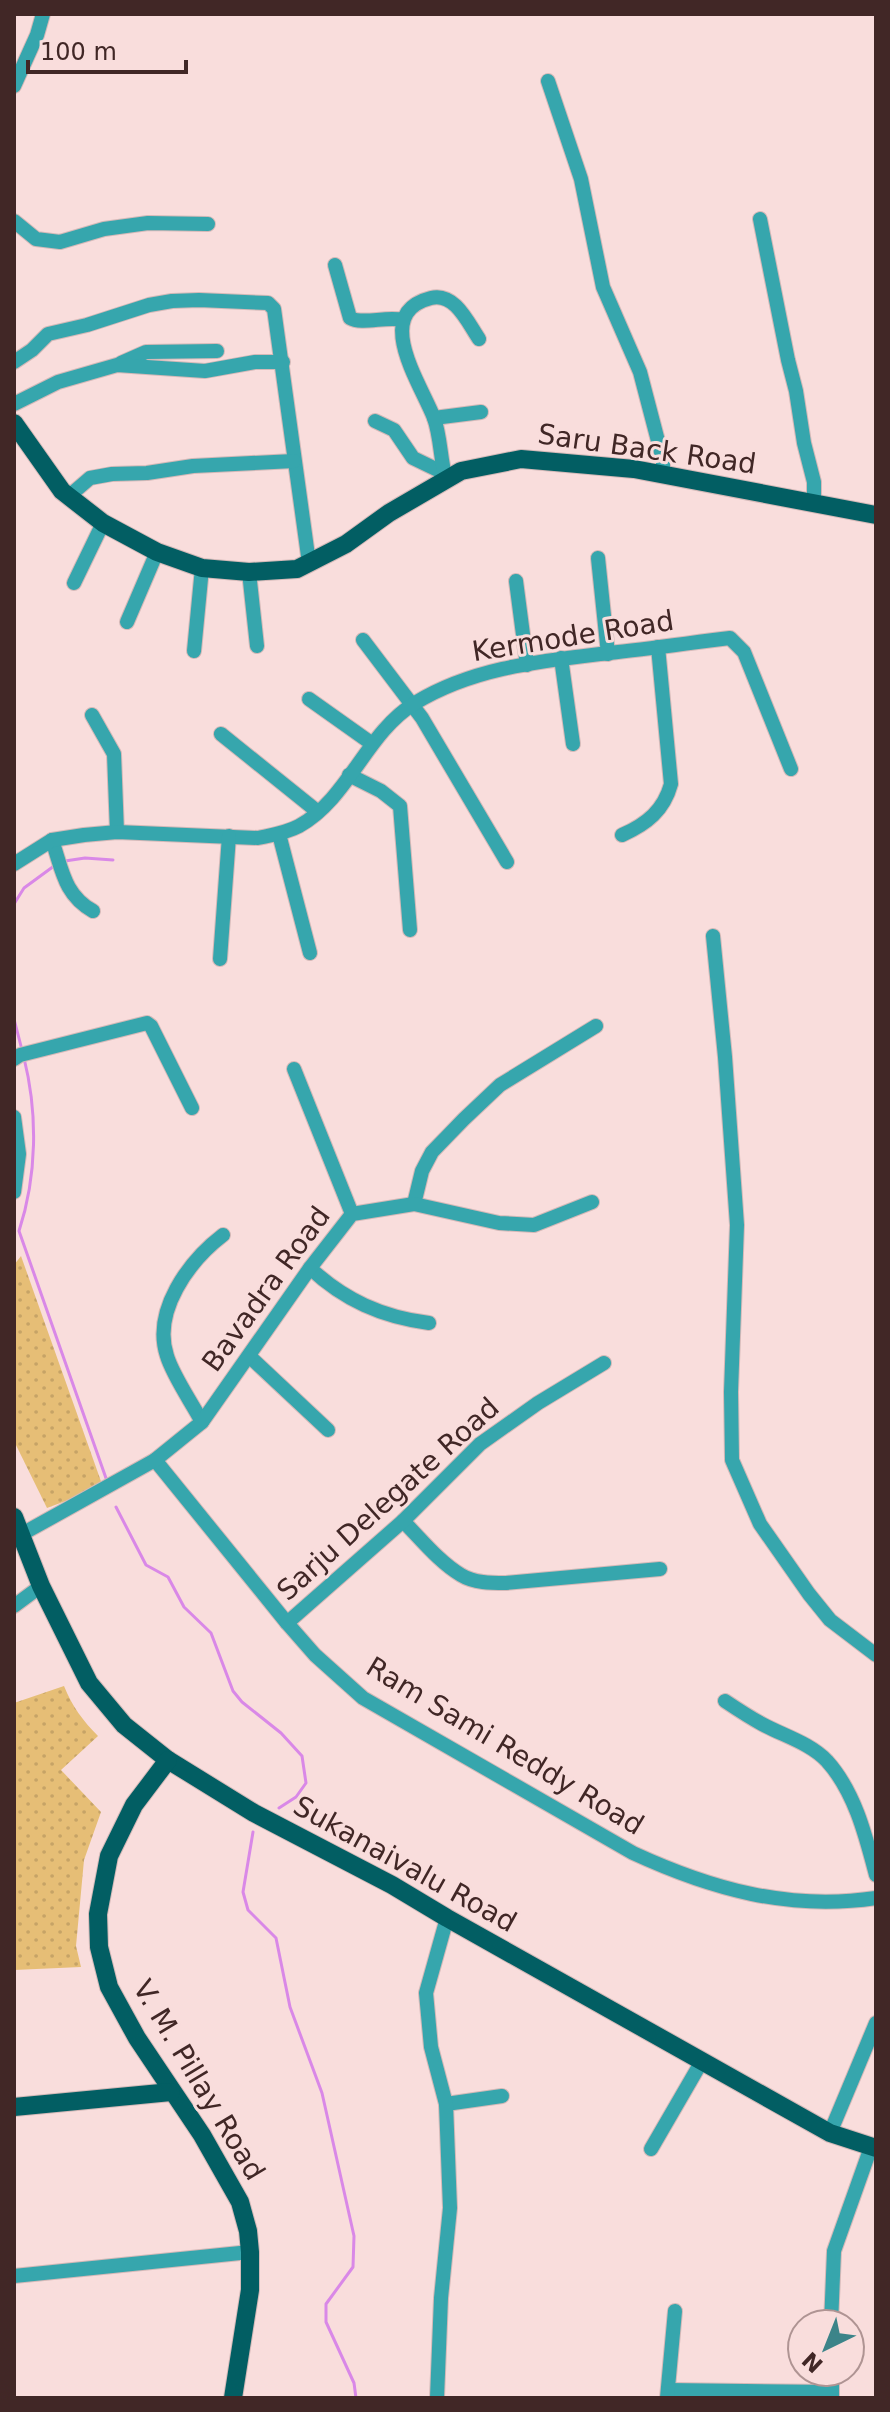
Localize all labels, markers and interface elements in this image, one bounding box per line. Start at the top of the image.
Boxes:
scale bar [28,24,186,74]
text: 100 m [40,38,117,66]
street label: Saru Back Road [536,417,758,481]
street label: Kermode Road [470,604,676,668]
street label: Bavadra Road [195,1200,337,1378]
street label: Sarju Delegate Road [270,1391,506,1607]
street label: Ram Sami Reddy Road [360,1650,650,1842]
street label: Sukanaivalu Road [288,1789,522,1939]
street label: V. M. Pillay Road [126,1974,272,2186]
north arrow [786,2308,866,2388]
text: N [797,2347,828,2378]

